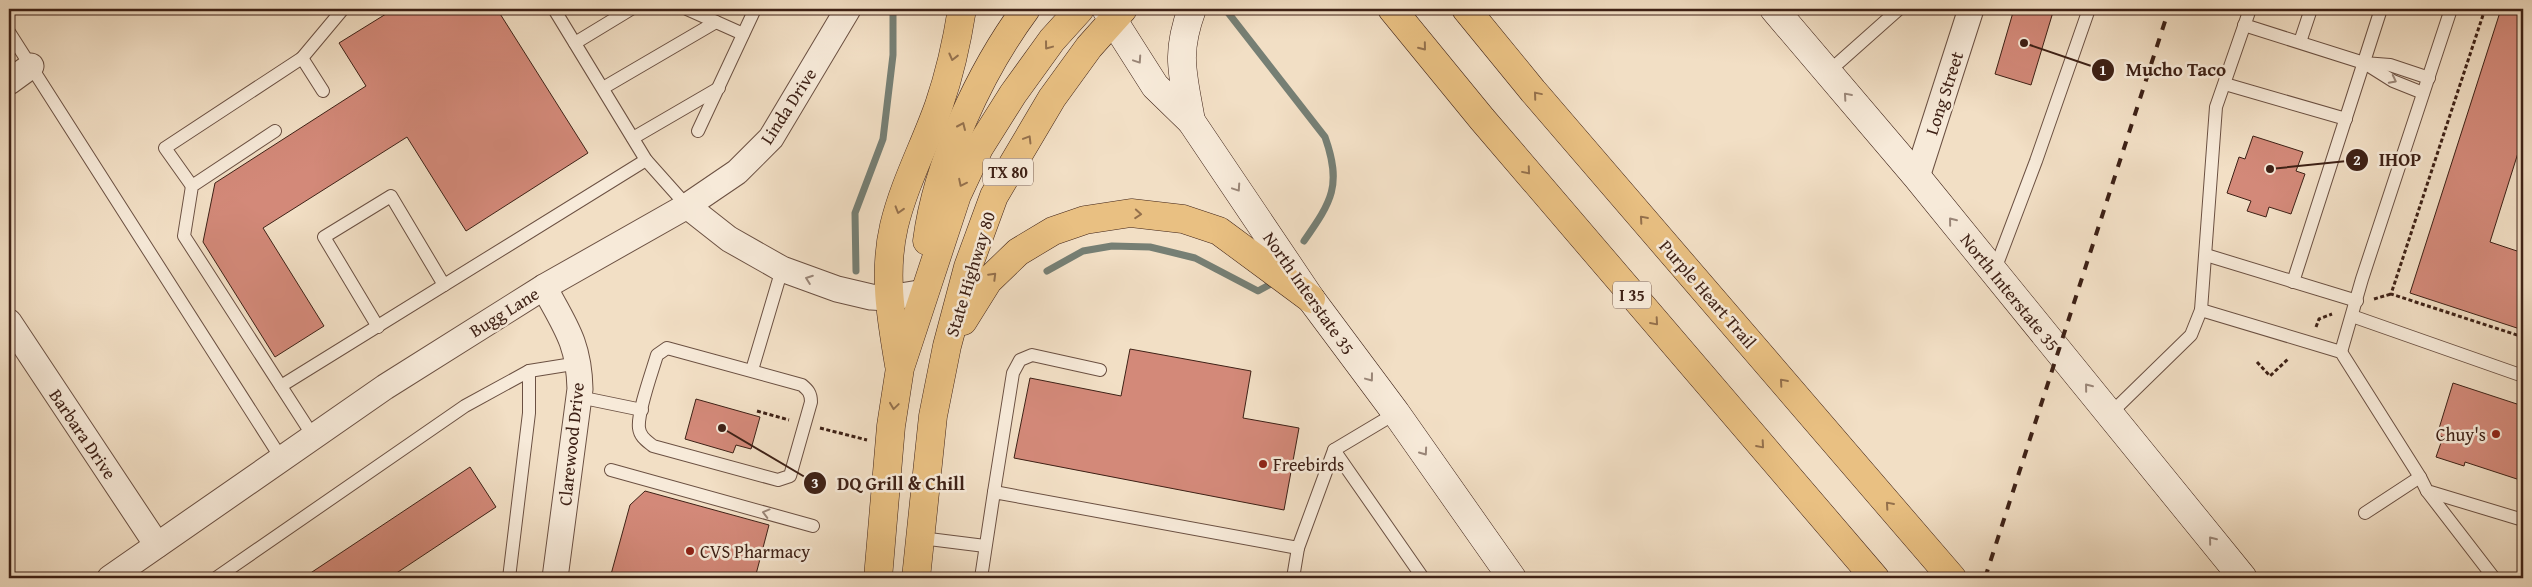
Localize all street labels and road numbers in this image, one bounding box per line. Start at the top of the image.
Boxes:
street label: Long Street [1918,47,1970,138]
street label: Linda Drive [753,62,823,150]
road number: TX 80 [983,158,1033,186]
street label: State Highway 80 [938,208,1002,340]
street label: North Interstate 35 [1256,226,1362,360]
street label: North Interstate 35 [1954,227,2066,357]
street label: Purple Heart Trail [1653,234,1763,354]
street label: Bugg Lane [464,280,544,344]
road number: I 35 [1613,282,1651,308]
street label: Clarewood Drive [551,381,591,507]
street label: Barbara Drive [43,383,123,485]

